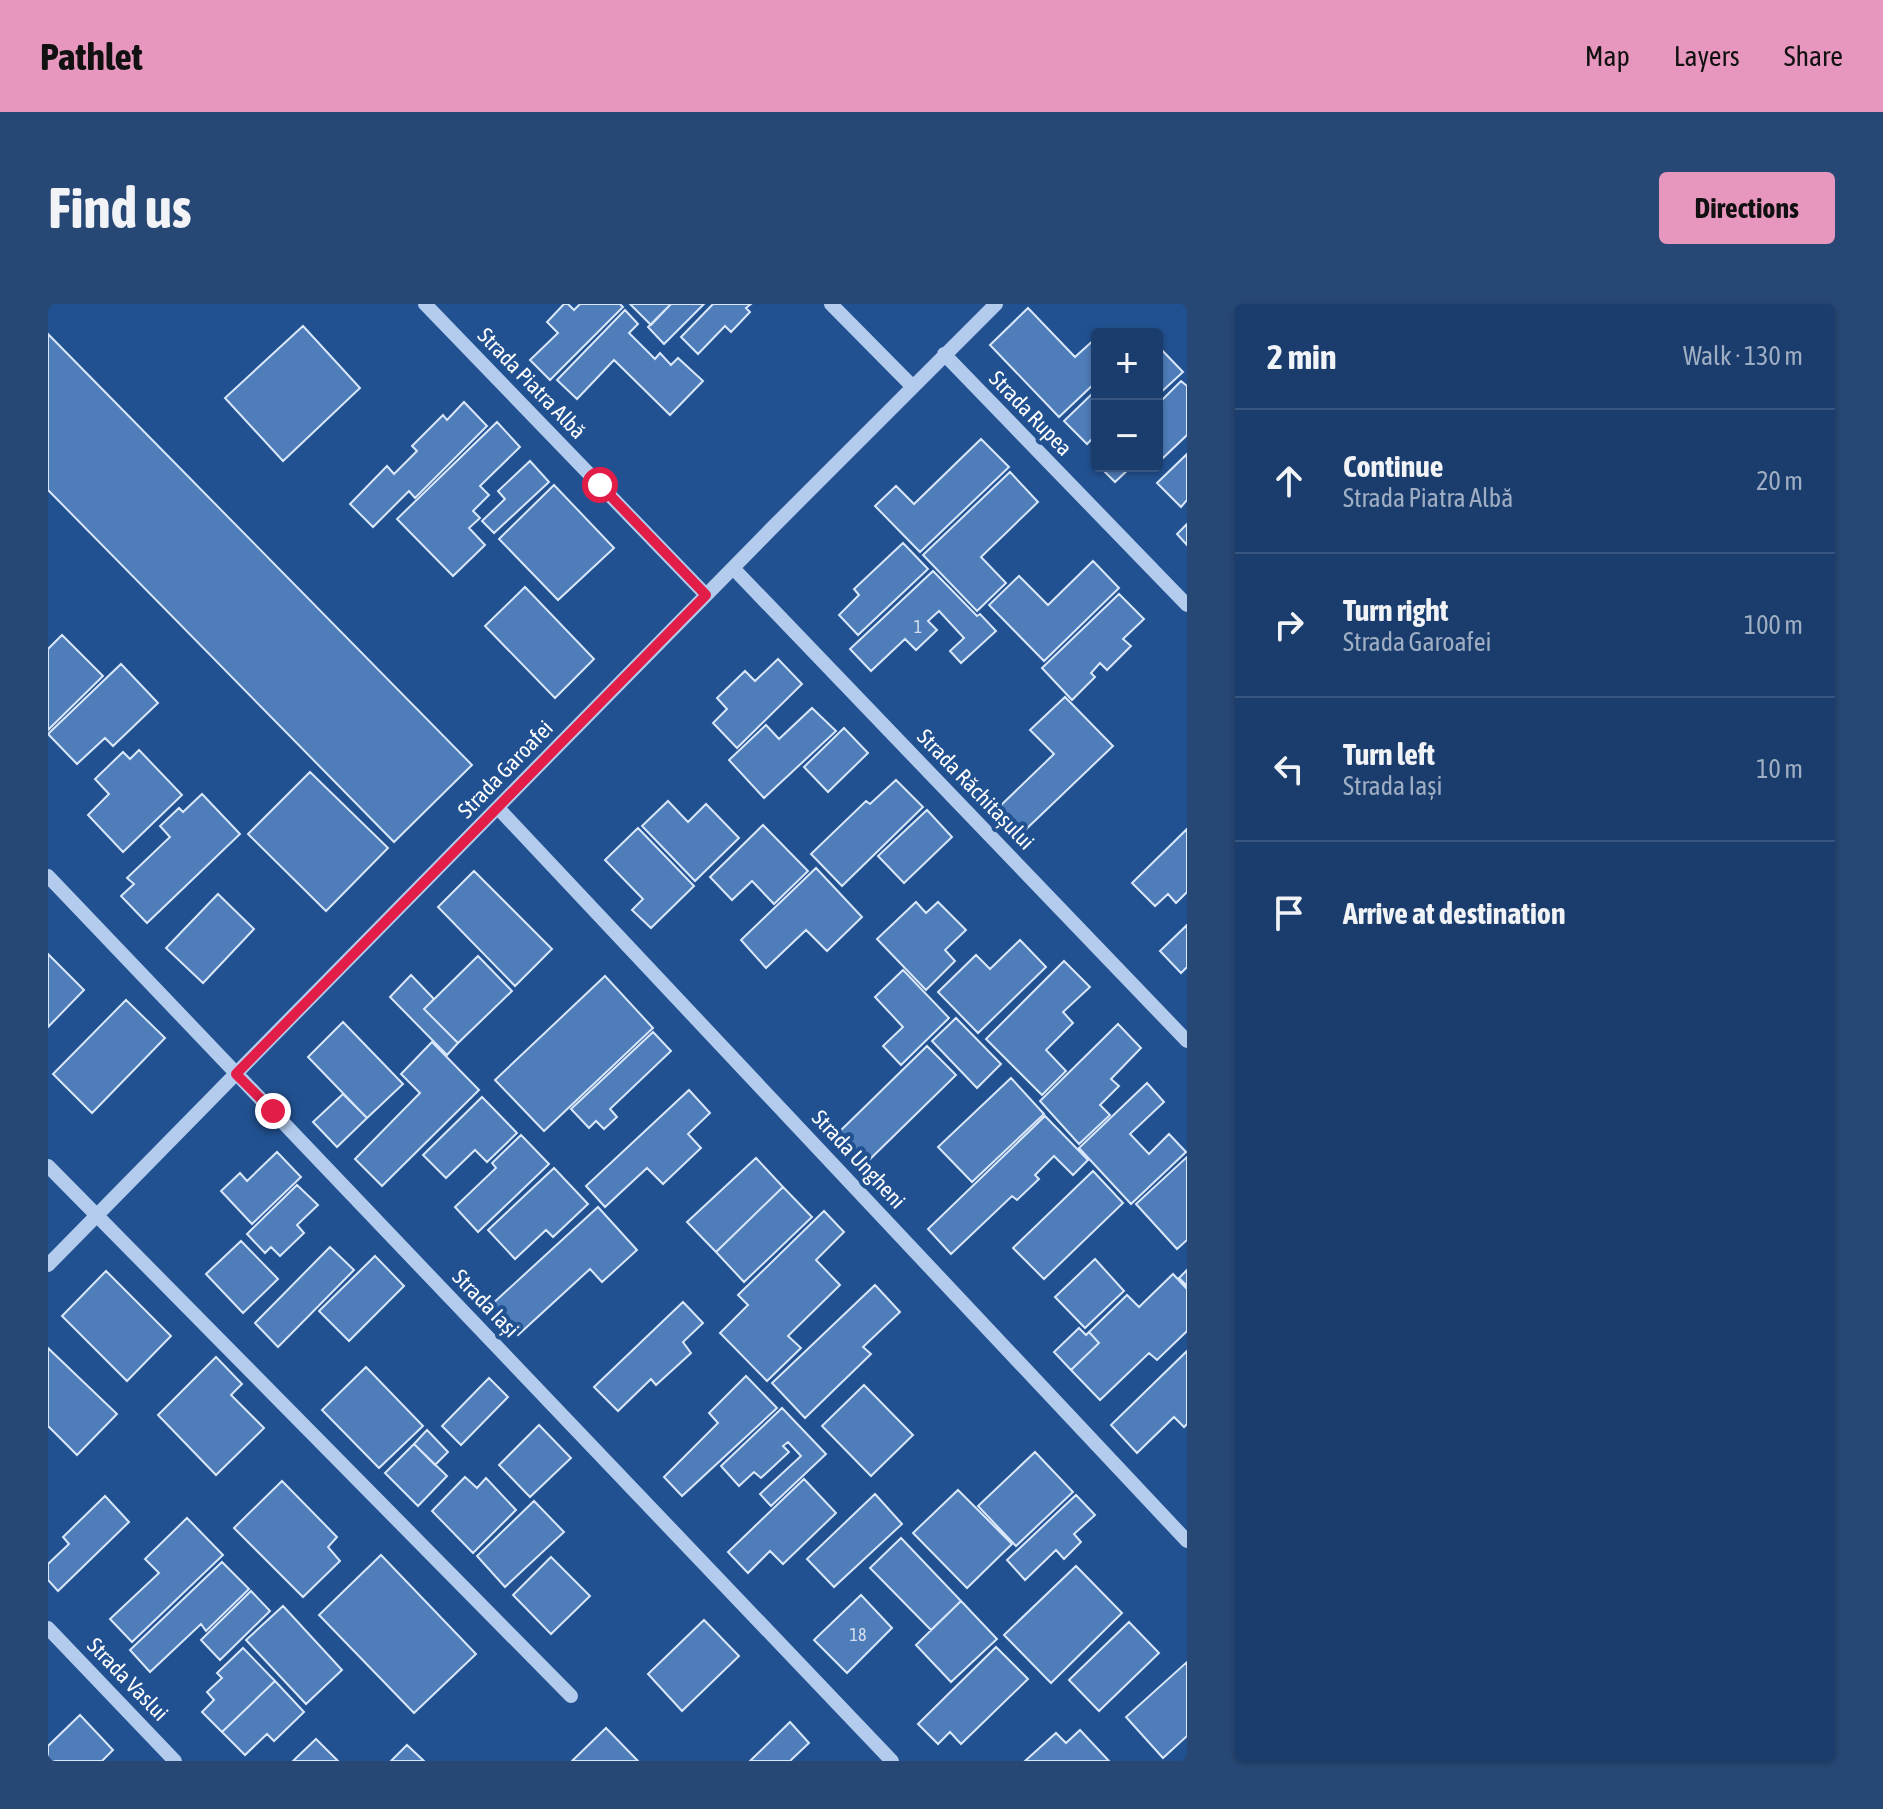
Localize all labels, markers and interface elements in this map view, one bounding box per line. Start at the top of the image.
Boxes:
text: Pathlet [40,35,143,78]
text: Map [1585,40,1630,72]
text: Layers [1674,40,1740,72]
text: Share [1784,40,1843,72]
button: Directions [1659,172,1835,244]
text: Find us [48,176,192,240]
street label: Strada Piatra Albă [473,322,591,444]
map controls [1091,328,1163,472]
button: + [1091,328,1163,400]
text: 2 min [1267,337,1336,376]
text: Walk · 130 m [1683,341,1803,371]
street label: Strada Rupea [984,365,1078,461]
button: − [1091,400,1163,472]
text: Continue [1343,449,1443,483]
icon: ahead [1267,459,1311,503]
text: 20 m [1756,466,1803,496]
route start [582,467,618,503]
text: Strada Piatra Albă [1343,483,1513,513]
text: Turn right [1343,593,1449,627]
icon: right [1267,603,1311,647]
text: 100 m [1744,610,1803,640]
house number: 1 [914,616,922,637]
text: Strada Garoafei [1343,627,1491,657]
street label: Strada Garoafei [452,715,558,823]
street label: Strada Răchitașului [912,723,1040,855]
text: Turn left [1343,737,1435,771]
icon: left [1267,747,1311,791]
text: 10 m [1756,754,1803,784]
text: Strada Iași [1343,771,1443,801]
icon: arrive [1267,891,1311,935]
text: Arrive at destination [1343,896,1565,930]
route end [255,1093,291,1129]
street label: Strada Ungheni [807,1104,911,1214]
street label: Strada Iași [447,1264,525,1342]
house number: 18 [850,1624,866,1645]
street label: Strada Vaslui [82,1632,174,1726]

